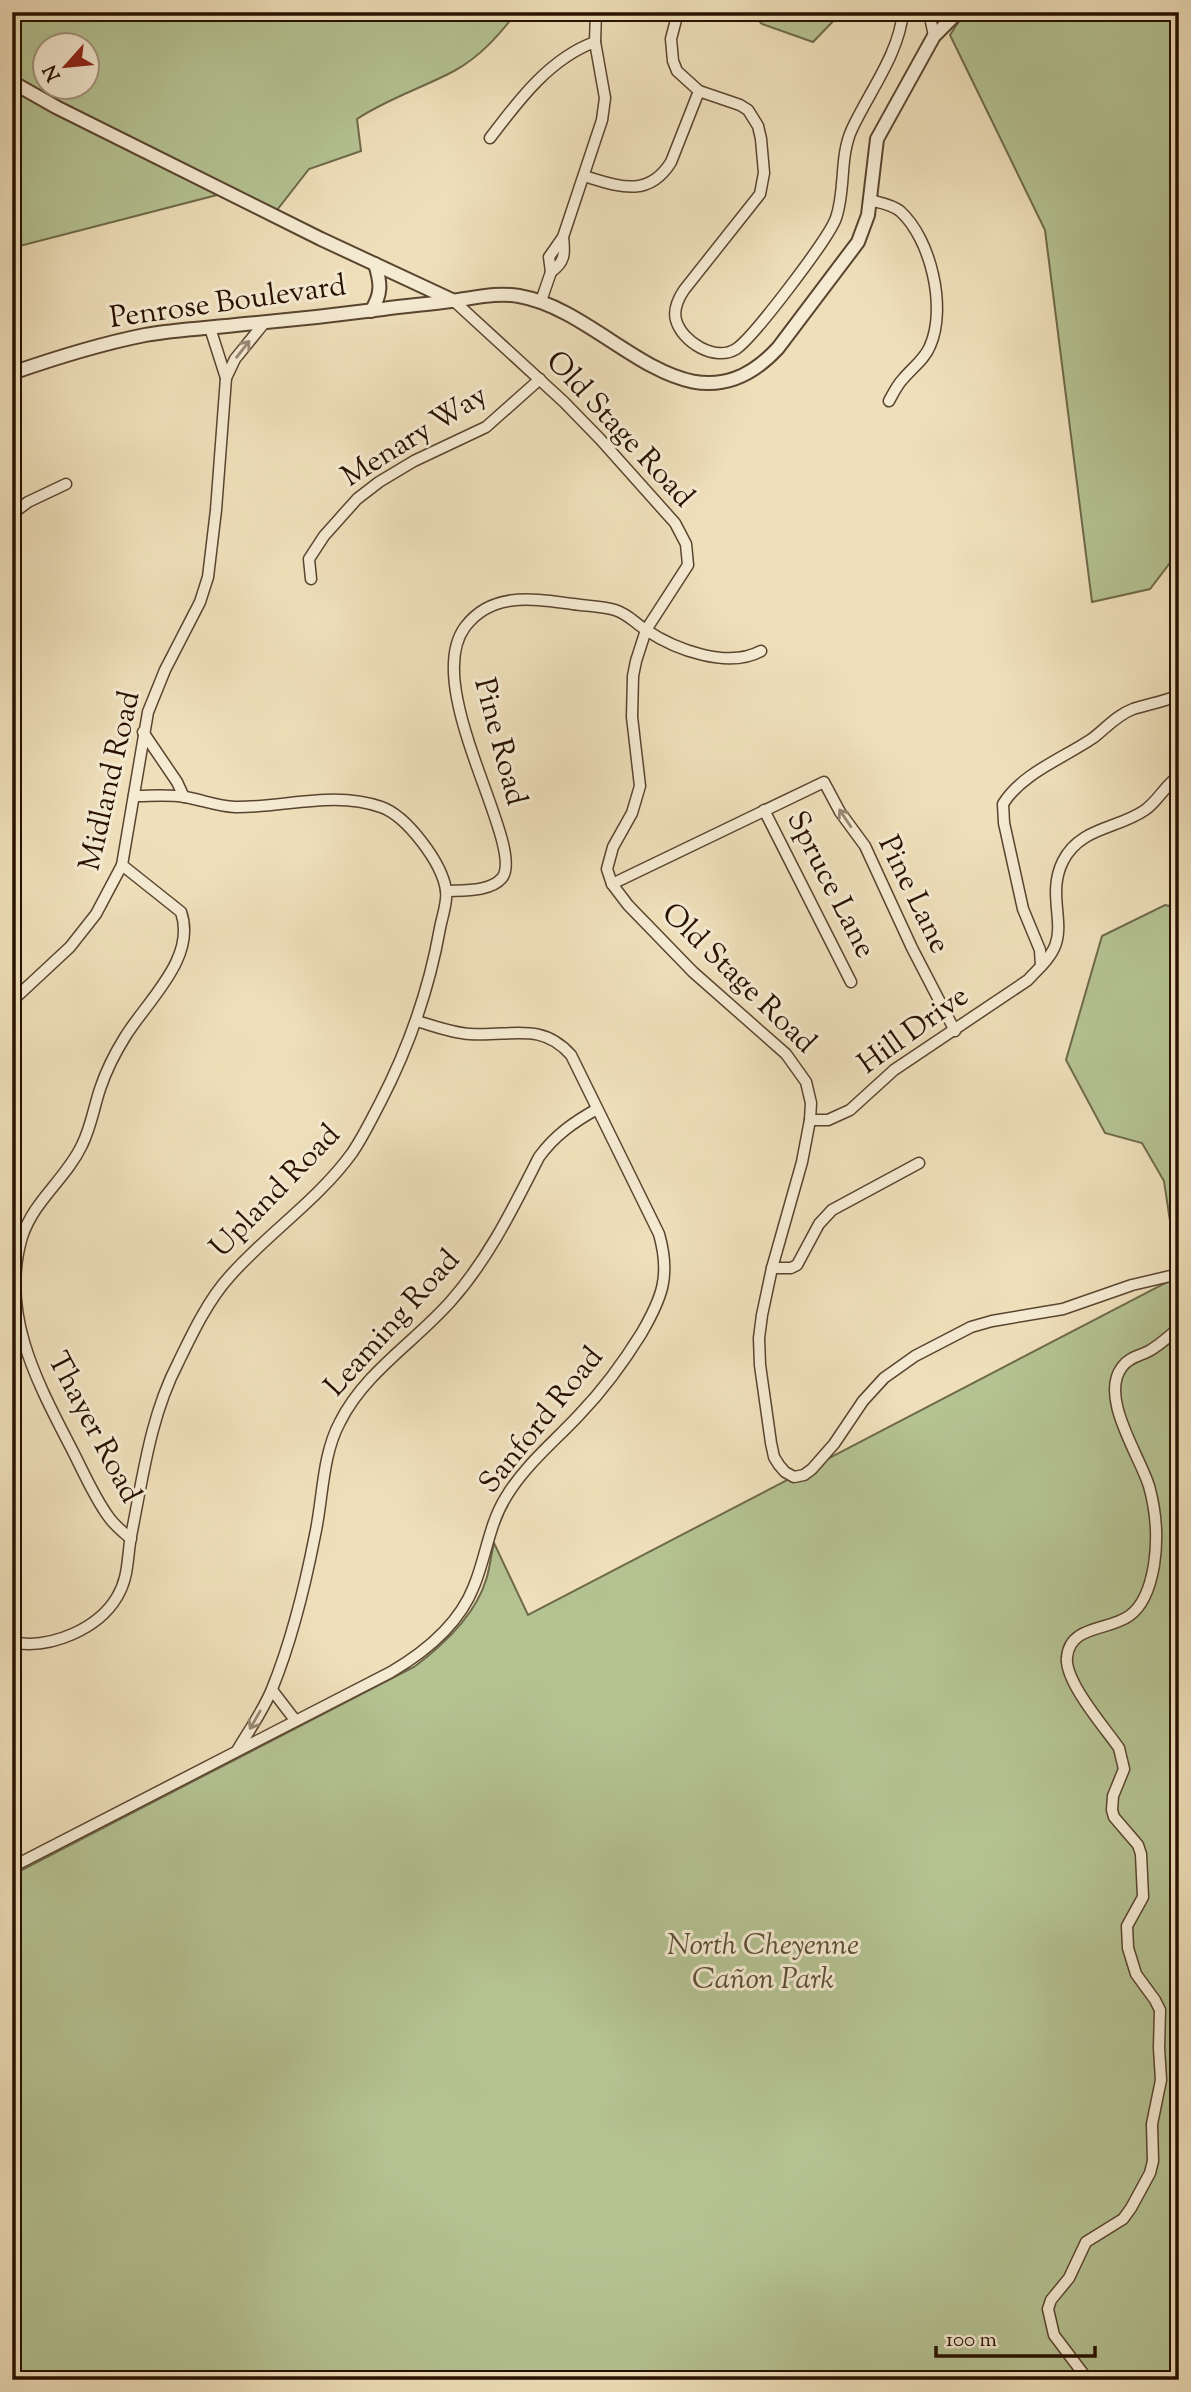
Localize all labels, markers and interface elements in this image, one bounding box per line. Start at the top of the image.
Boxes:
north arrow [32,32,102,102]
text: N [38,60,69,85]
street label: Penrose Boulevard [107,265,349,341]
one-way arrow [236,340,251,358]
street label: Old Stage Road [535,342,703,518]
street label: Menary Way [334,375,496,499]
street label: Pine Road [461,674,537,811]
street label: Midland Road [69,687,153,875]
street label: Spruce Lane [774,804,886,966]
one-way arrow [838,809,852,828]
street label: Pine Lane [866,829,960,961]
street label: Old Stage Road [651,894,825,1064]
street label: Hill Drive [850,976,978,1086]
street label: Upland Road [201,1115,351,1269]
street label: Leaming Road [315,1241,471,1407]
street label: Sanford Road [469,1338,615,1504]
street label: Thayer Road [35,1345,151,1511]
one-way arrow [248,1709,262,1729]
park label: North Cheyenne Cañon Park [667,1925,859,2002]
scale bar [936,2315,1095,2359]
text: 100 m [946,2326,997,2356]

